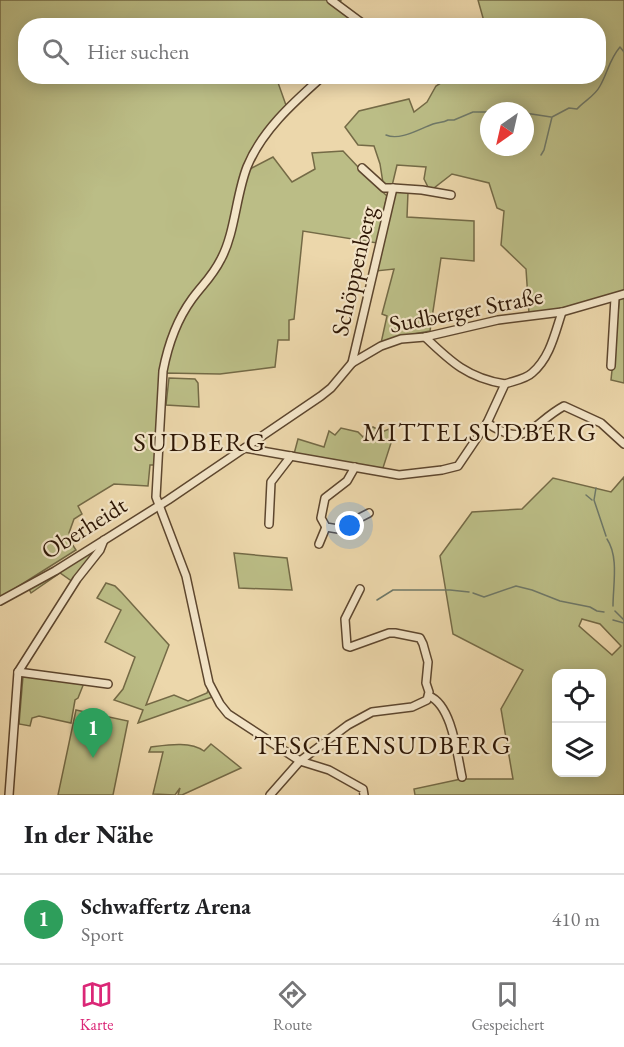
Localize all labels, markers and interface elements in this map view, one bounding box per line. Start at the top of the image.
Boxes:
search box [18,18,606,84]
icon: search [39,35,72,68]
text: Hier suchen [87,37,190,66]
north arrow [480,102,534,156]
street label: Schöppenberg [324,202,384,339]
street label: Sudberger Straße [386,279,545,340]
district label: MITTELSUDBERG [363,415,597,449]
district label: SUDBERG [133,424,267,459]
street label: Oberheidt [35,489,133,566]
your location [335,511,364,540]
map controls [552,669,606,777]
button: locate [552,669,606,723]
pin: 1 [74,708,112,758]
button: layers [552,723,606,777]
district label: TESCHENSUDBERG [254,728,512,762]
text: In der Nähe [24,817,153,851]
text: Schwaffertz Arena [81,892,251,921]
text: 1 [38,906,49,932]
text: 410 m [552,906,600,932]
text: Sport [81,921,124,947]
tab: Karte [80,978,114,1035]
tab: Route [273,978,312,1035]
tab: Gespeichert [471,978,544,1035]

